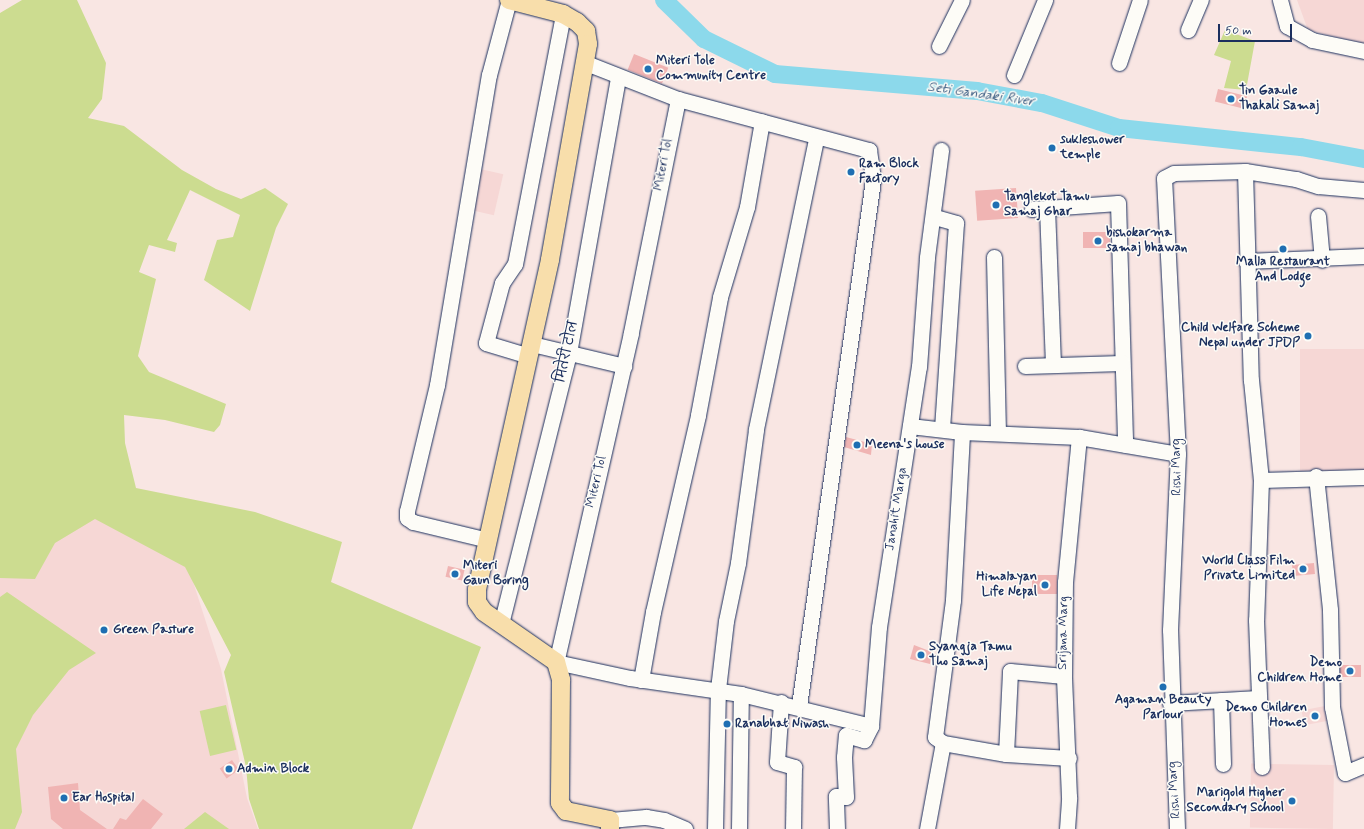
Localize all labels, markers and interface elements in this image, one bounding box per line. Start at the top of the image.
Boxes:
scale bar [1220,16,1294,42]
text: 50 m [1225,23,1252,39]
place label: Miteri Tole Community Centre [656,54,766,85]
marker: Miteri Tole Community Centre [643,64,653,74]
water label: Seti Gandaki River [925,78,1037,110]
place label: Tin Gaaule Thakali Samaj [1239,84,1319,115]
marker: Tin Gaaule Thakali Samaj [1226,94,1236,104]
place label: sukleshower temple [1060,133,1124,164]
street label: Miteri Tol [651,138,677,192]
marker: sukleshower temple [1047,143,1057,153]
place label: Ram Block Factory [859,157,918,188]
marker: Ram Block Factory [846,167,856,177]
place label: Tanglekot Tamu Samaj Ghar [1004,190,1090,221]
marker: Tanglekot Tamu Samaj Ghar [991,200,1001,210]
place label: bishokarma samaj bhawan [1106,226,1187,257]
marker: bishokarma samaj bhawan [1093,236,1103,246]
marker: Malla Restaurant And Lodge [1278,244,1288,254]
place label: Malla Restaurant And Lodge [1236,255,1330,286]
street label: मितेरी टोल [554,320,582,384]
place label: Child Welfare Scheme Nepal under JPDP [1180,321,1300,352]
marker: Child Welfare Scheme Nepal under JPDP [1303,331,1313,341]
place label: Meena's house [865,437,945,453]
street label: Rishi Marg [1169,438,1185,496]
marker: Meena's house [852,440,862,450]
street label: Miteri Tol [583,455,611,509]
street label: Janahit Marga [883,466,911,552]
place label: World Class Film Private Limited [1200,554,1295,585]
place label: Miteri Gaun Boring [463,559,531,590]
marker: World Class Film Private Limited [1298,564,1308,574]
marker: Miteri Gaun Boring [450,569,460,579]
place label: Himalayan Life Nepal [976,570,1037,601]
marker: Himalayan Life Nepal [1040,580,1050,590]
street label: Srijana Marg [1056,596,1072,670]
place label: Green Pasture [113,622,193,638]
marker: Green Pasture [98,624,110,636]
place label: Syangja Tamu Tho Samaj [929,640,1010,671]
marker: Syangja Tamu Tho Samaj [916,650,926,660]
place label: Demo Children Home [1257,656,1342,687]
marker: Demo Children Home [1345,666,1355,676]
marker: Agaman Beauty Parlour [1158,682,1168,692]
place label: Agaman Beauty Parlour [1115,693,1211,724]
place label: Demo Children Homes [1222,701,1307,732]
marker: Demo Children Homes [1310,711,1320,721]
place label: Ranabhat Niwash [735,716,829,732]
marker: Ranabhat Niwash [722,719,732,729]
place label: Admin Block [237,761,309,777]
street label: Rishi Marg [1165,761,1185,819]
marker: Admin Block [224,764,234,774]
place label: Marigold Higher Secondary School [1187,786,1284,817]
place label: Ear Hospital [72,790,141,806]
marker: Ear Hospital [59,793,69,803]
marker: Marigold Higher Secondary School [1287,796,1297,806]

